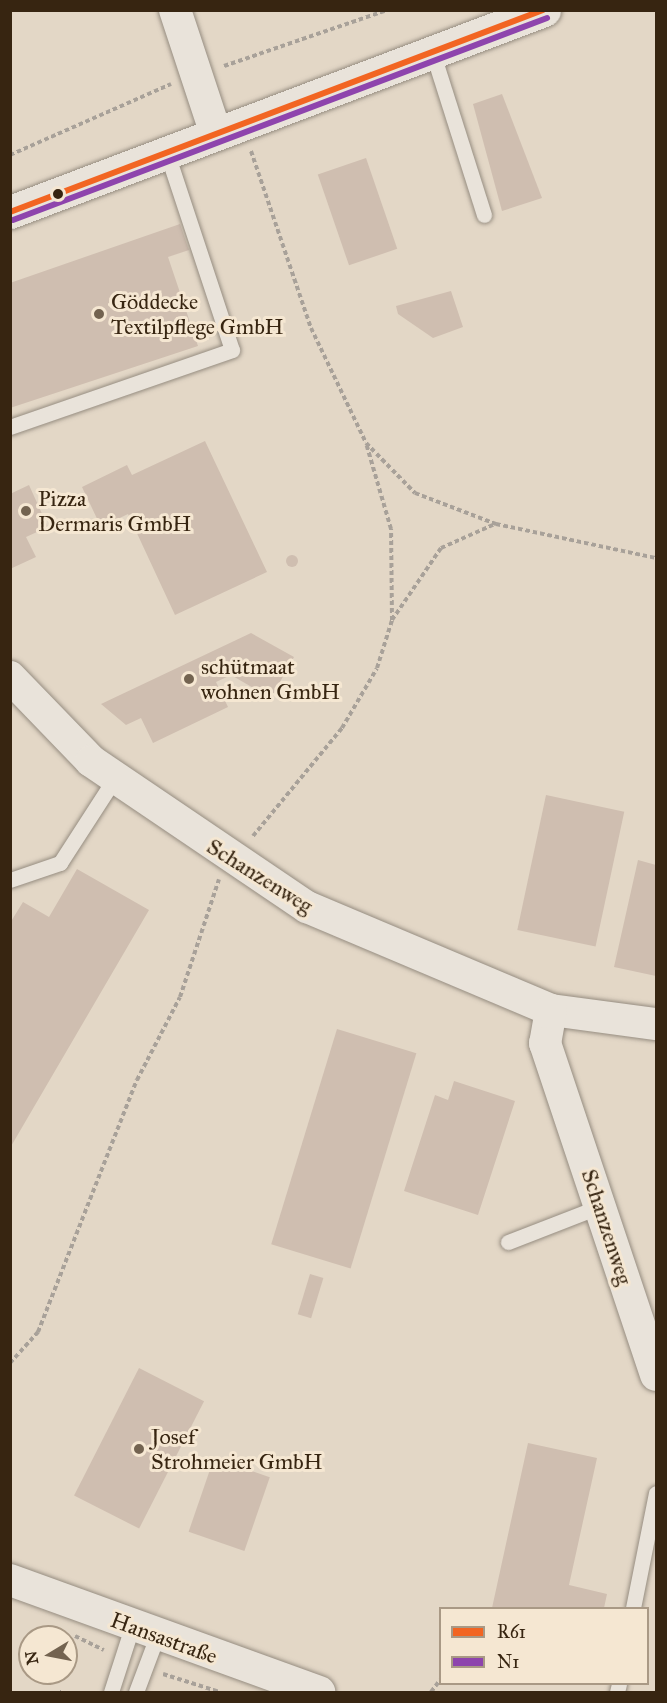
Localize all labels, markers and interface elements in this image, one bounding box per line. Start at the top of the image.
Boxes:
unlabelled marker [52,188,64,200]
place label: Göddecke Textilpflege GmbH [111,288,284,340]
marker: Göddecke Textilpflege GmbH [92,307,106,321]
place label: Pizza Dermaris GmbH [38,485,191,536]
marker: Pizza Dermaris GmbH [19,504,33,518]
place label: schütmaat wohnen GmbH [201,653,340,704]
marker: schütmaat wohnen GmbH [182,672,196,686]
street label: Schanzenweg [202,833,318,919]
street label: Schanzenweg [576,1166,638,1288]
place label: Josef Strohmeier GmbH [151,1423,322,1474]
marker: Josef Strohmeier GmbH [132,1442,146,1456]
street label: Hansastraße [107,1607,221,1669]
legend [439,1607,649,1685]
text: R61 [497,1621,526,1643]
north arrow [18,1625,78,1685]
text: N [21,1650,42,1666]
text: N1 [497,1651,519,1673]

